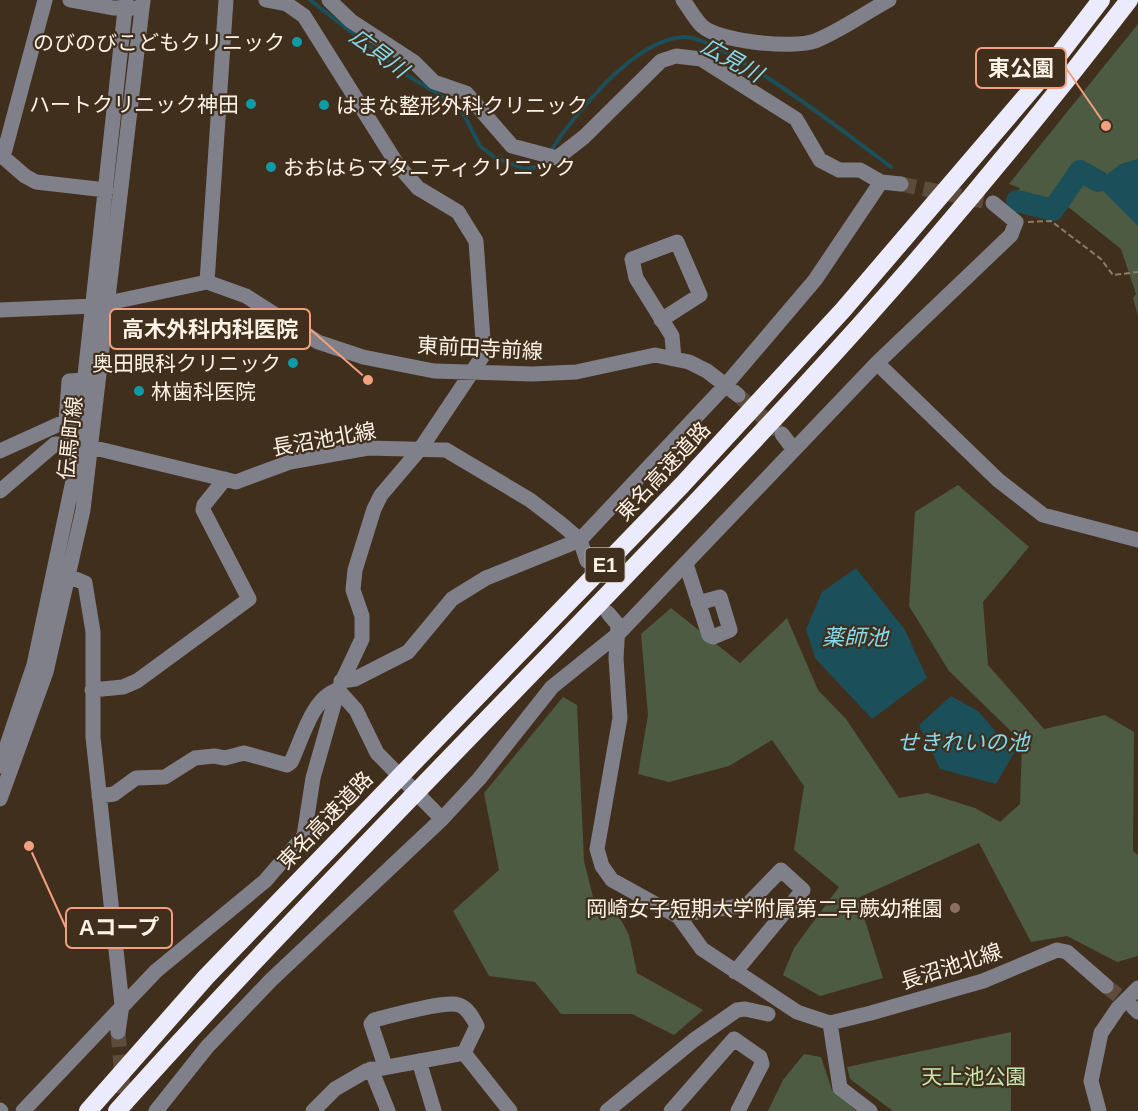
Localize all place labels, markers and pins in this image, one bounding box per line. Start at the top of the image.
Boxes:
place label: のびのびこどもクリニック [33,31,285,54]
marker: のびのびこどもクリニック [290,35,304,49]
callout: 東公園 [976,48,1066,88]
place label: ハートクリニック神田 [29,93,239,116]
place label: はまな整形外科クリニック [336,94,588,117]
marker: ハートクリニック神田 [244,97,258,111]
marker: はまな整形外科クリニック [317,98,331,112]
place label: おおはらマタニティクリニック [283,156,576,179]
marker: おおはらマタニティクリニック [264,160,278,174]
callout: 高木外科内科医院 [110,309,310,349]
place label: 奥田眼科クリニック [92,352,281,375]
marker: 奥田眼科クリニック [286,356,300,370]
place label: 林歯科医院 [151,380,256,403]
marker: 林歯科医院 [132,384,146,398]
place label: 岡崎女子短期大学附属第二早蕨幼稚園 [586,897,943,920]
marker: 岡崎女子短期大学附属第二早蕨幼稚園 [948,901,962,915]
callout: Aコープ [66,908,172,948]

